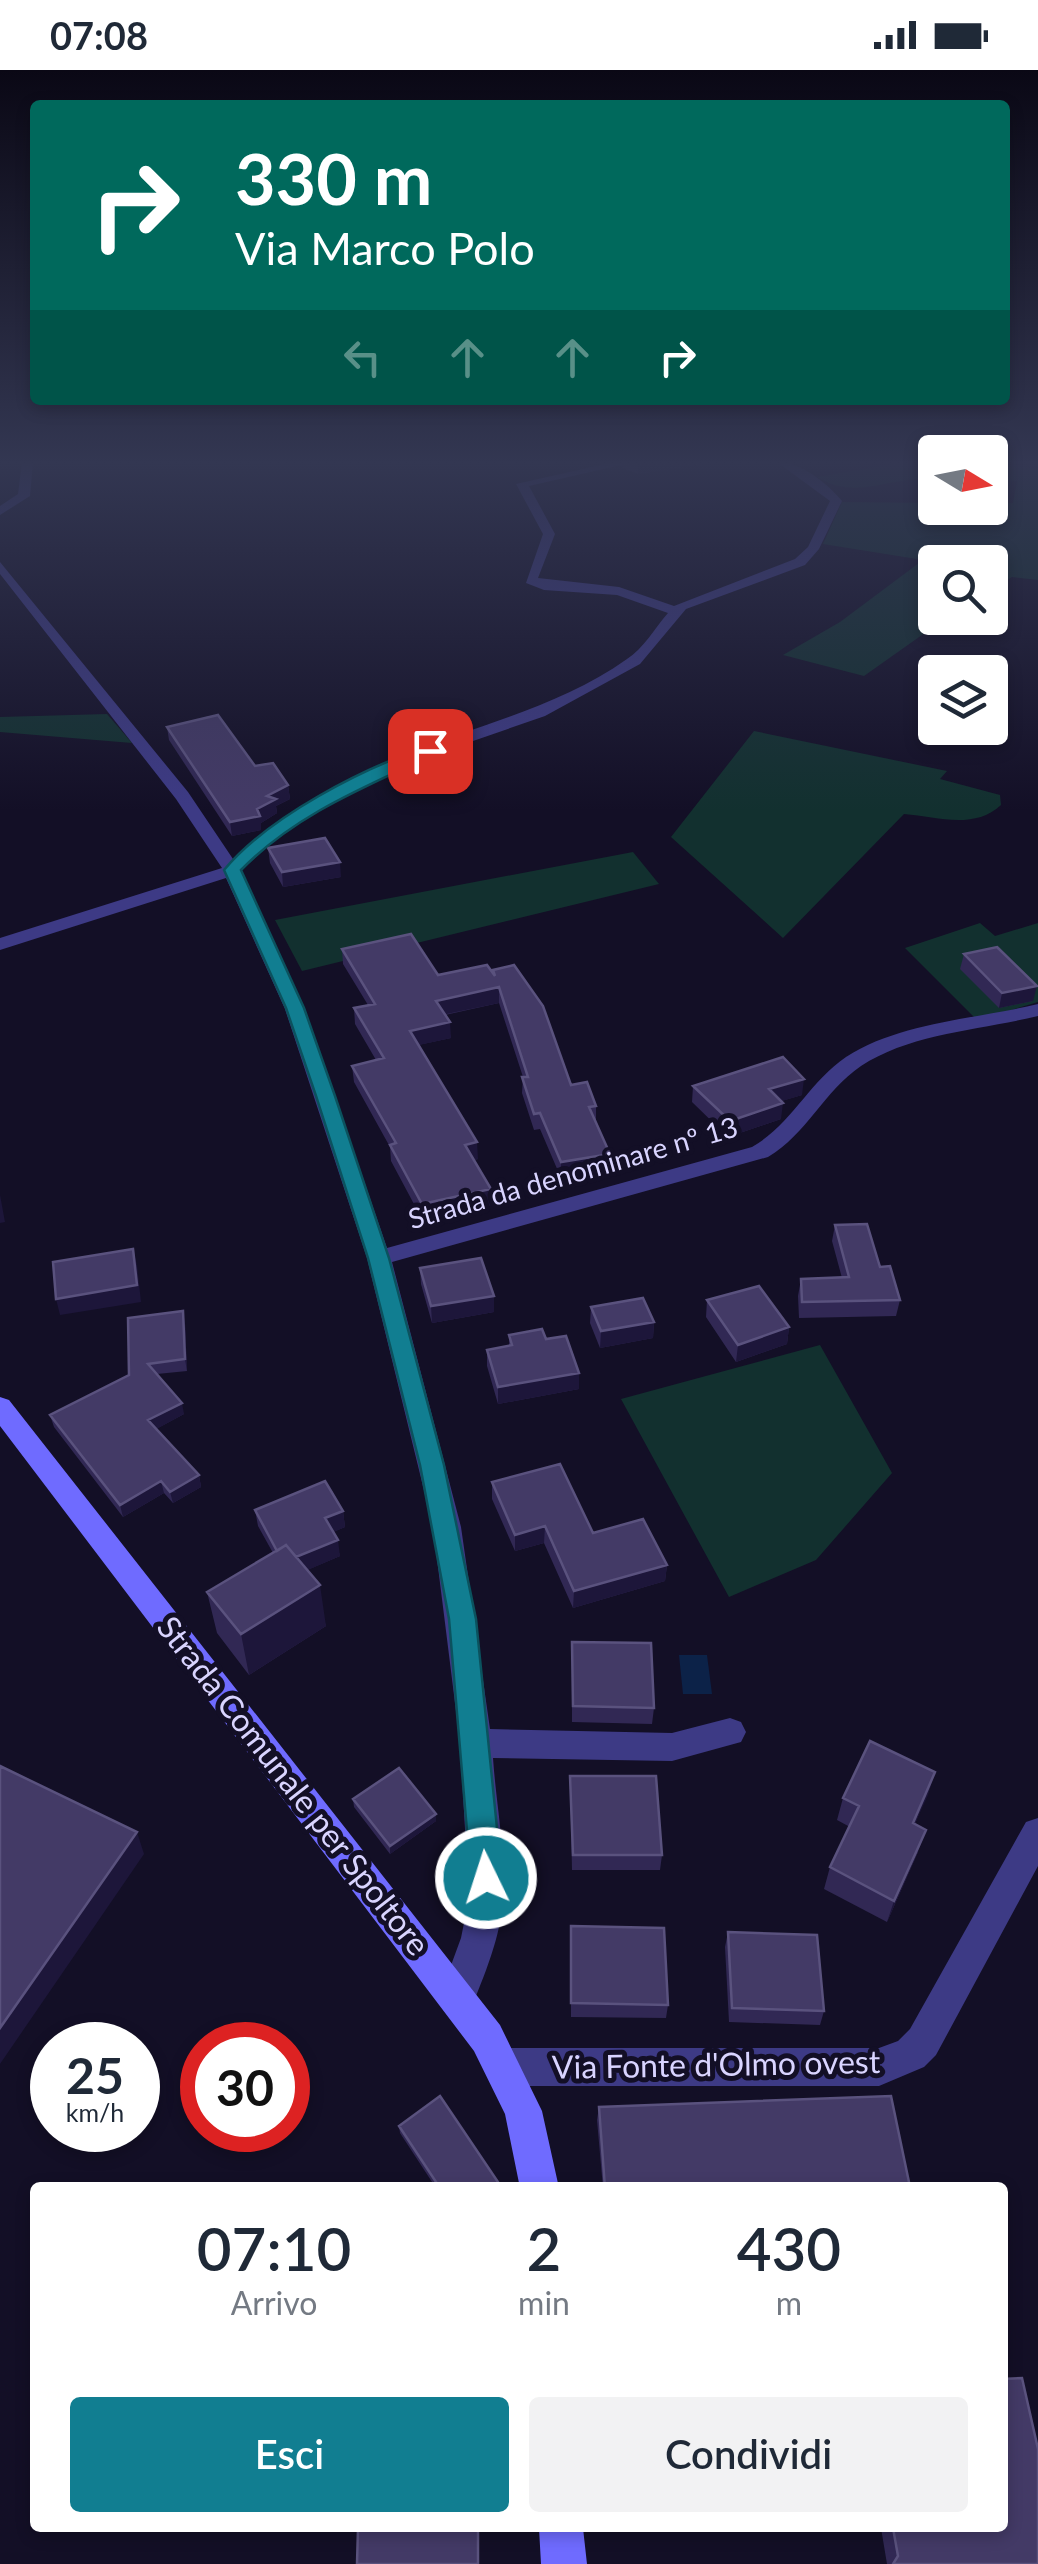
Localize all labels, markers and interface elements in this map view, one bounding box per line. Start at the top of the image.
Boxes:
text: 07:08 [50,12,148,58]
text: 330 m [235,136,432,220]
icon: right [70,140,200,270]
text: Via Marco Polo [235,221,535,275]
icon: left [335,330,390,385]
icon: ahead [440,330,495,385]
icon: ahead [545,330,600,385]
icon: right [650,330,705,385]
north arrow [918,435,1008,525]
map controls [918,435,1008,745]
button: search [918,545,1008,635]
button: layers [918,655,1008,745]
pin [388,709,473,794]
icon: arrive [403,724,458,779]
street label: Strada da denominare nº 13 [404,1109,741,1235]
street label: Strada Comunale per Spoltore [150,1608,439,1962]
position arrow [434,1826,538,1930]
speed limit sign: 30 [180,2022,310,2152]
street label: Via Fonte d'Olmo ovest [551,2041,881,2086]
text: 25 [66,2045,124,2105]
text: km/h [66,2097,124,2127]
text: 07:10 [197,2212,351,2284]
text: 2 [527,2212,561,2284]
text: 430 [737,2212,841,2284]
text: Arrivo [231,2283,317,2322]
text: min [518,2283,570,2322]
text: m [776,2283,802,2322]
button: Esci [70,2397,509,2512]
button: Condividi [529,2397,968,2512]

